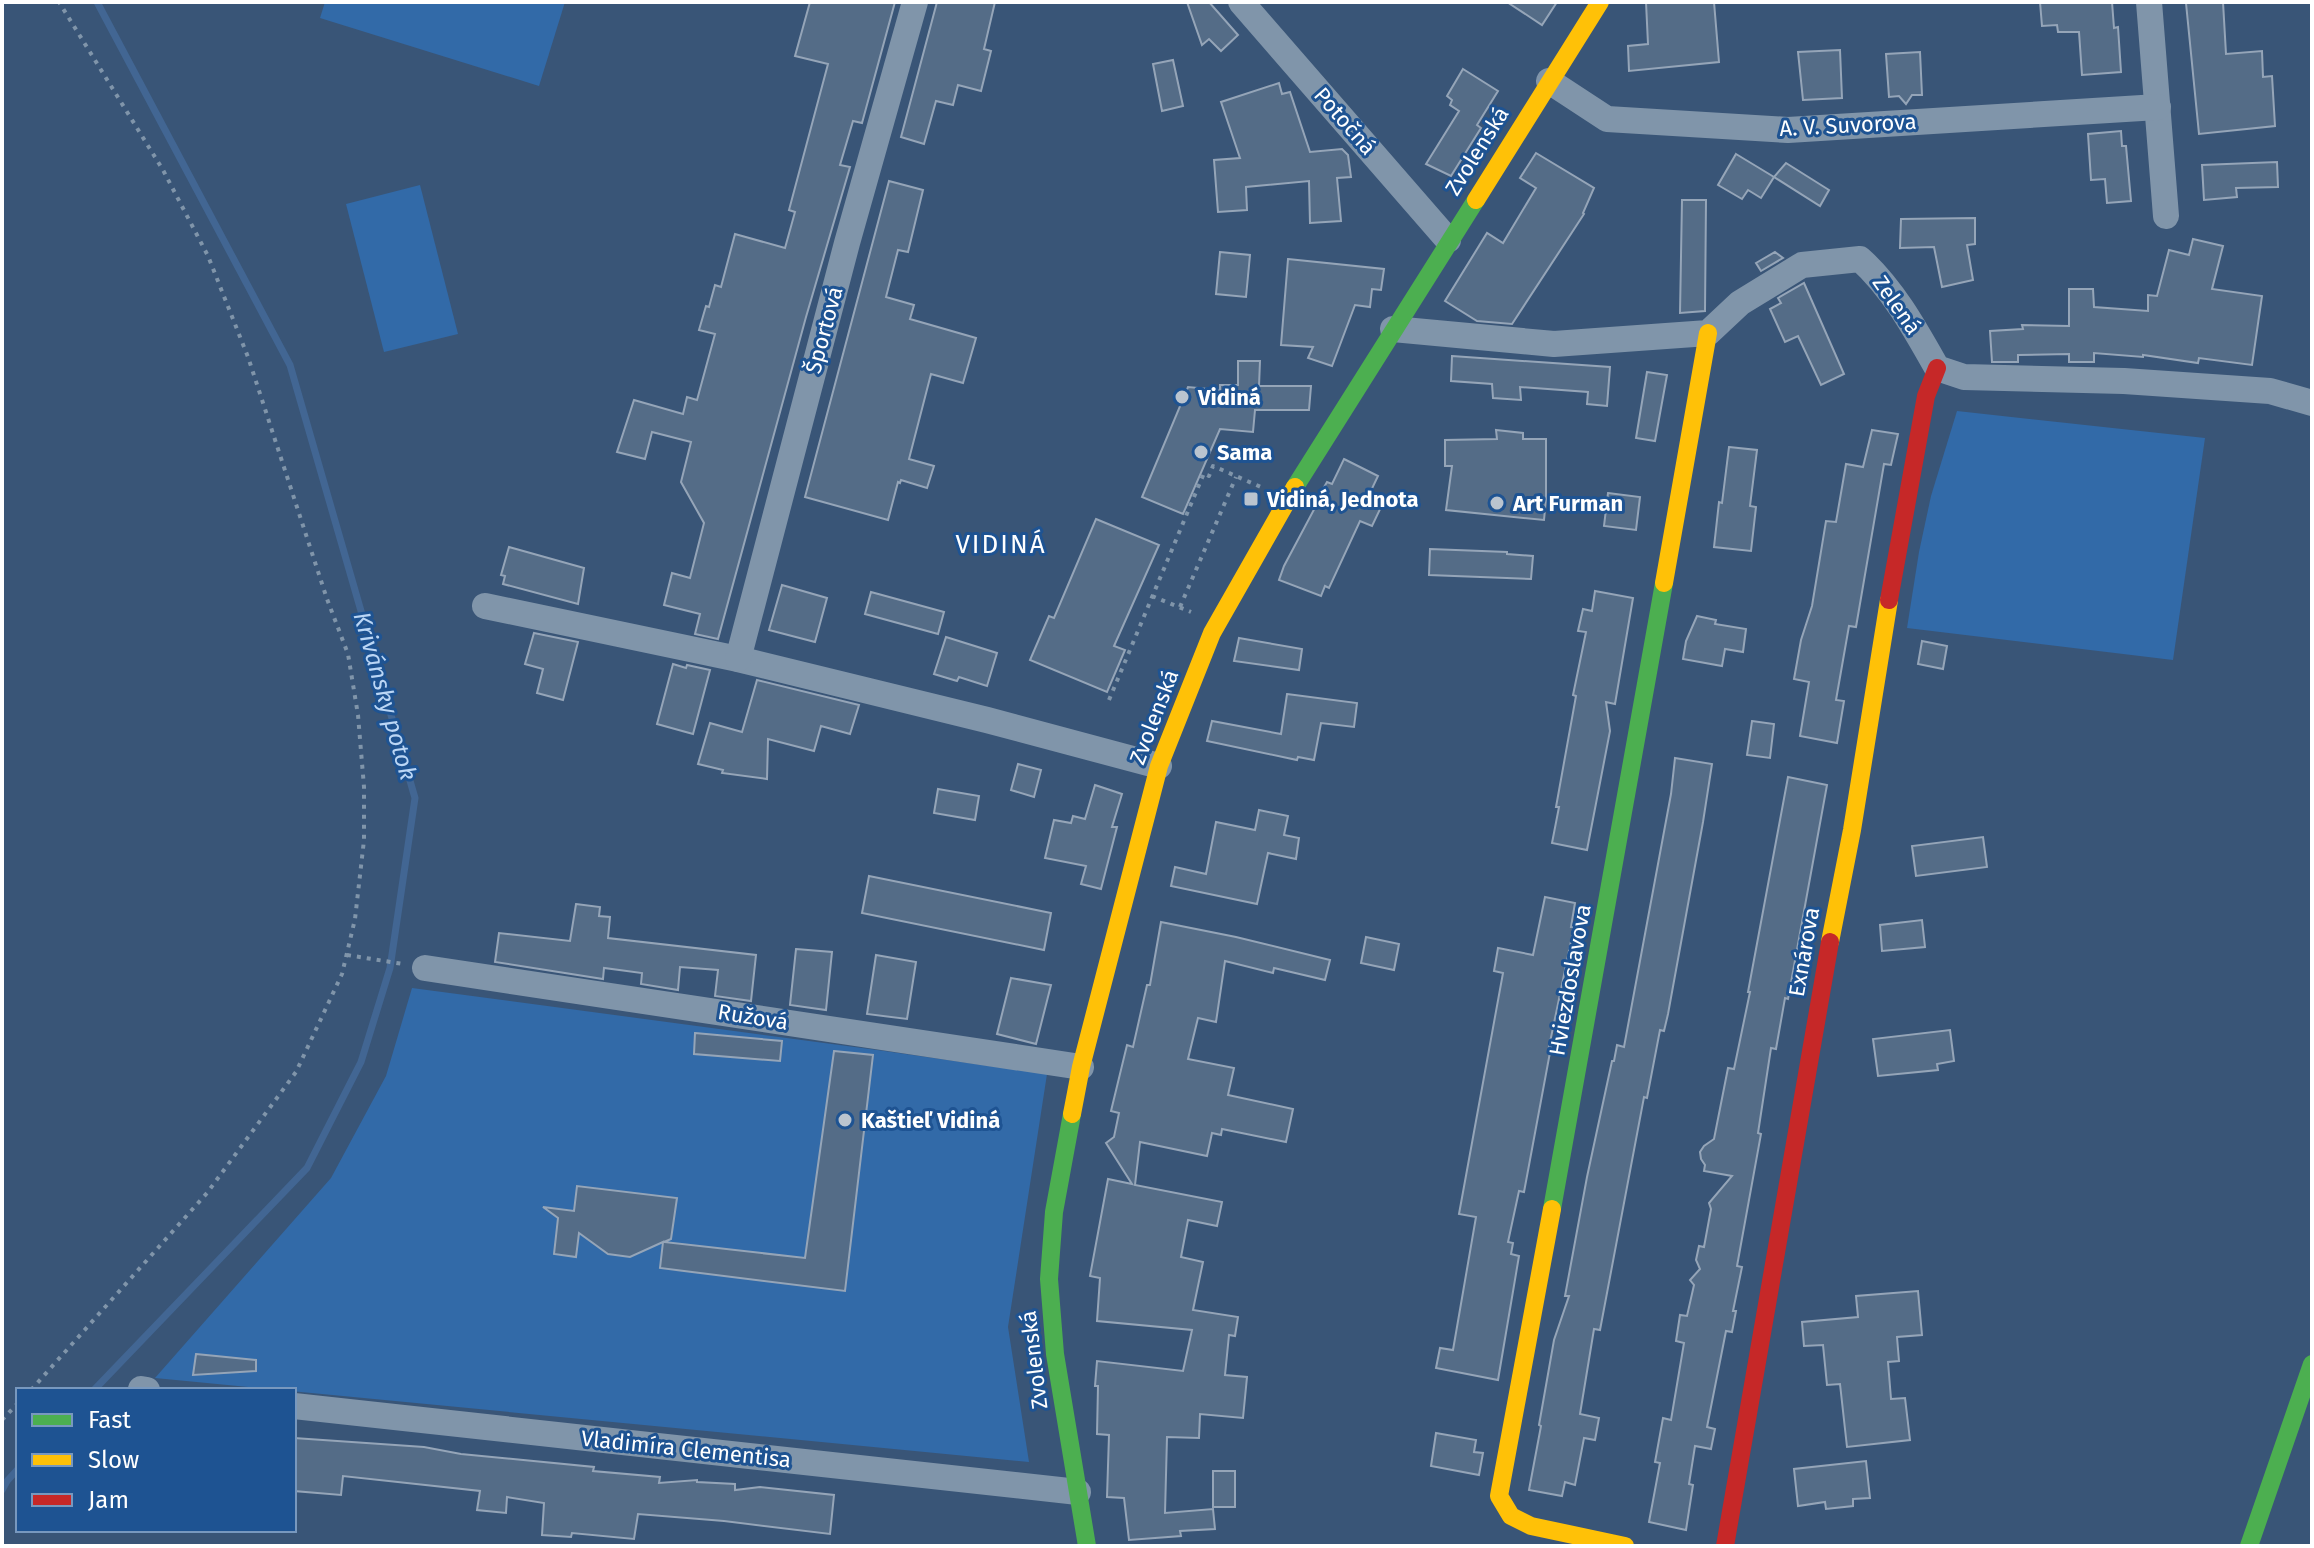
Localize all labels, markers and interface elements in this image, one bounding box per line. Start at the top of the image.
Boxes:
street label: Potočná [1308,82,1382,160]
street label: Zvolenská [1439,102,1515,200]
street label: A. V. Suvorova [1779,108,1917,142]
street label: Zelená [1867,270,1927,340]
street label: Športová [799,283,849,377]
place label: Vidiná [1197,384,1261,411]
marker: Vidiná [1173,388,1191,406]
place label: Sama [1217,439,1272,466]
marker: Sama [1192,443,1210,461]
place label: Vidiná, Jednota [1266,486,1419,513]
marker: Vidiná, Jednota [1242,490,1260,508]
place label: Art Furman [1512,490,1623,517]
marker: Art Furman [1488,494,1506,512]
district label: VIDINÁ [955,529,1047,560]
water label: Krivánsky potok [348,609,422,783]
street label: Zvolenská [1124,666,1184,768]
street label: Hviezdoslavova [1543,902,1597,1058]
street label: Exnárova [1783,905,1825,999]
street label: Ružová [716,998,790,1036]
place label: Kaštieľ Vidiná [861,1107,1000,1134]
marker: Kaštieľ Vidiná [836,1111,854,1129]
street label: Zvolenská [1015,1309,1053,1411]
legend [16,1388,296,1532]
text: Fast [88,1406,131,1434]
street label: Vladimíra Clementisa [580,1425,792,1473]
text: Slow [88,1446,139,1474]
text: Jam [88,1486,129,1514]

